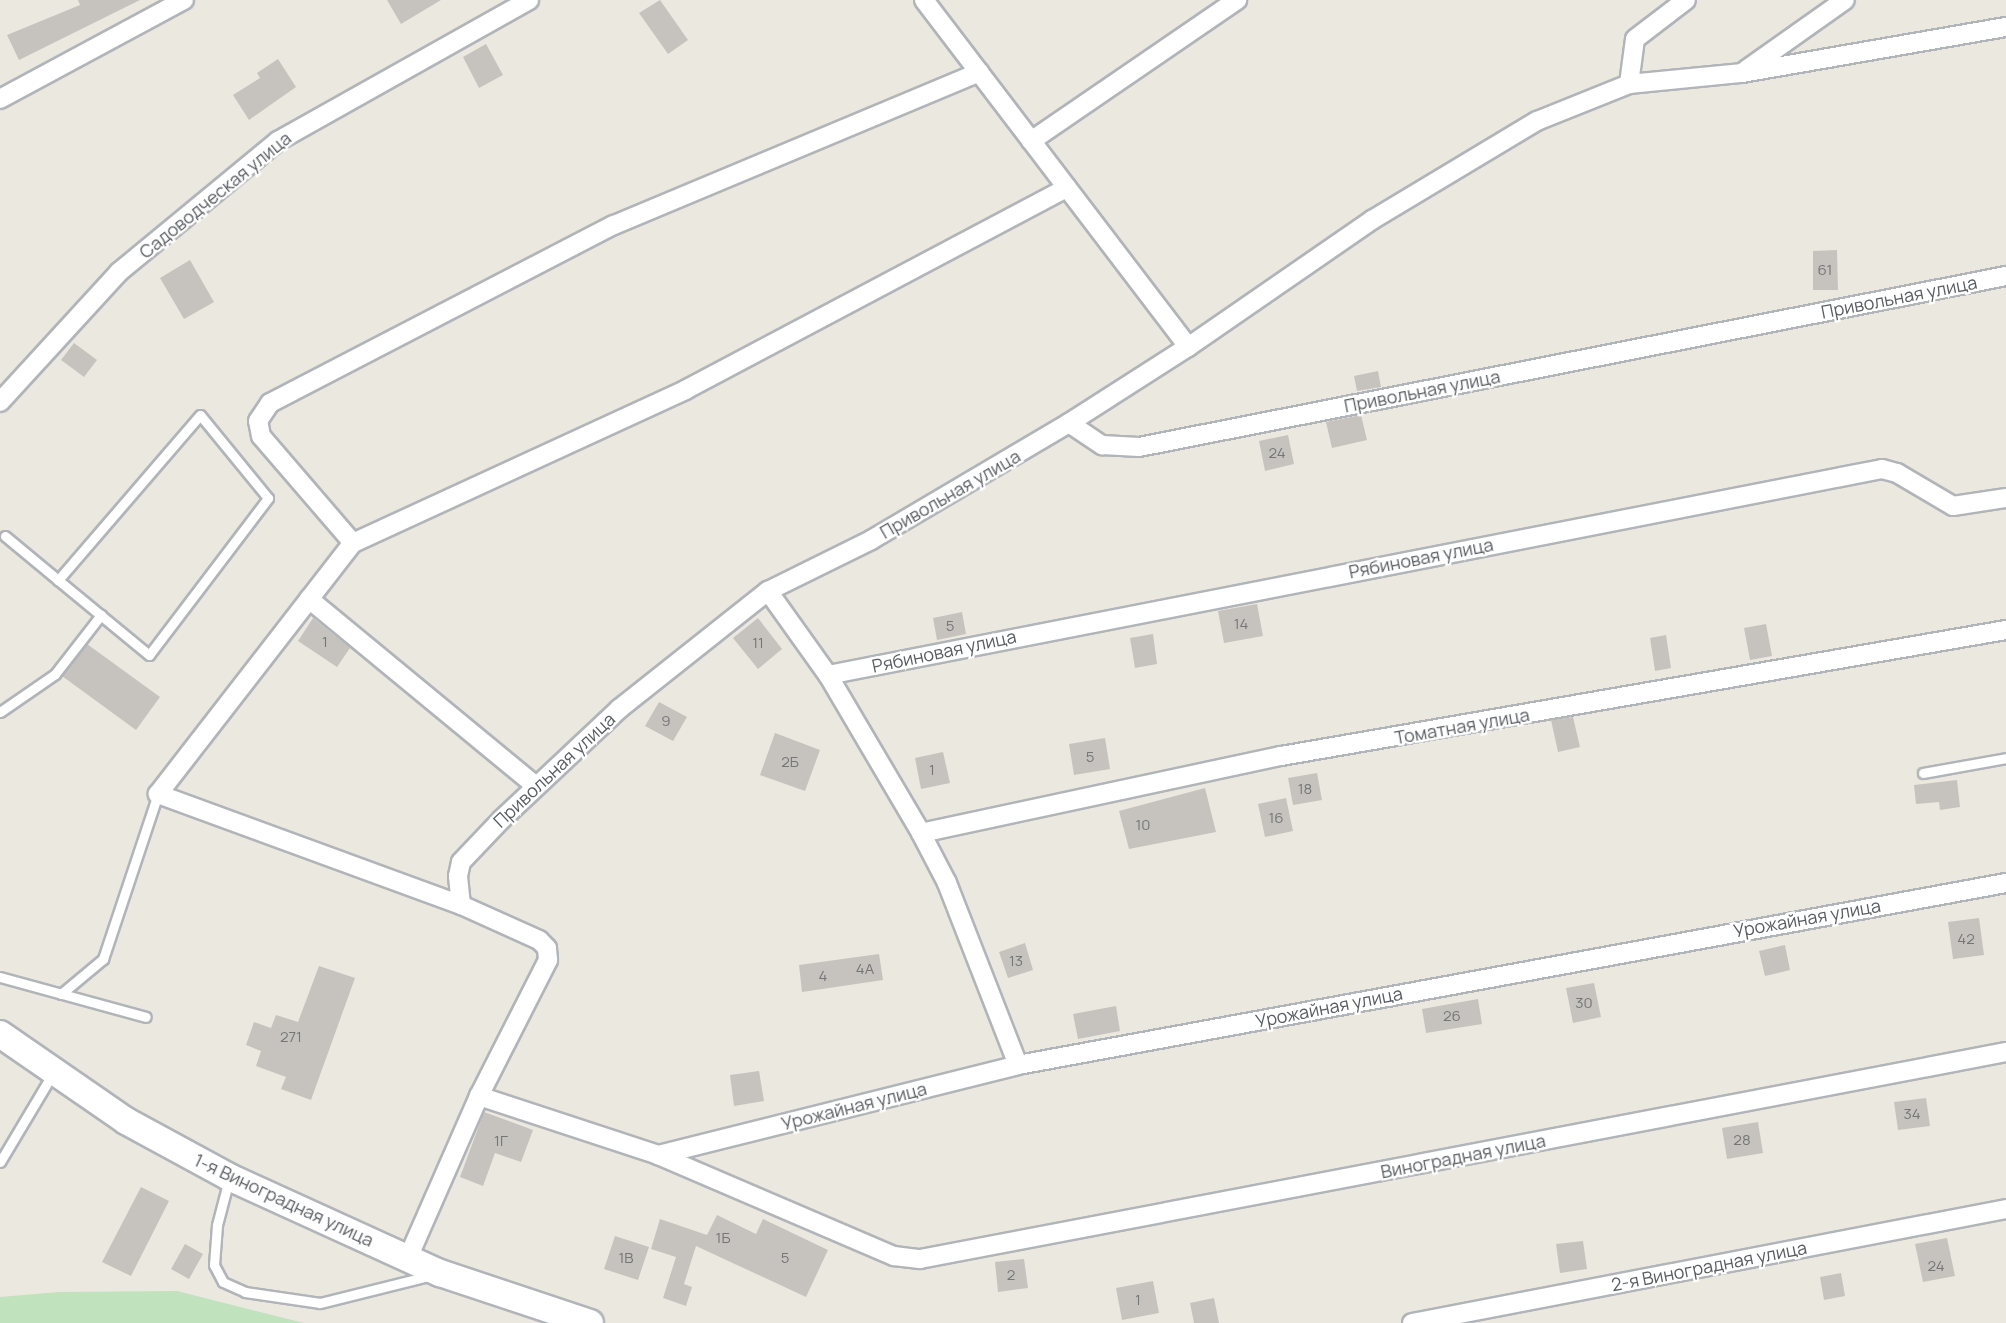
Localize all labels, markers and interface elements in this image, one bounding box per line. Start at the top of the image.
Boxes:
street label: Садоводческая улица [135,127,295,263]
house number: 61 [1818,261,1832,279]
street label: Привольная улица [1819,271,1979,323]
street label: Привольная улица [1342,365,1502,417]
house number: 24 [1268,444,1286,462]
street label: Привольная улица [876,445,1024,543]
street label: Рябиновая улица [1347,533,1495,583]
house number: 14 [1234,615,1248,633]
house number: 5 [946,617,954,635]
street label: Рябиновая улица [870,625,1018,677]
house number: 1 [322,633,328,651]
house number: 11 [752,634,764,652]
street label: Томатная улица [1393,704,1531,748]
street label: Привольная улица [489,708,619,832]
house number: 9 [661,712,671,730]
house number: 5 [1086,748,1094,766]
house number: 2Б [781,753,799,771]
house number: 1 [929,761,935,779]
house number: 18 [1298,780,1312,798]
house number: 16 [1268,809,1284,827]
house number: 10 [1136,816,1150,834]
street label: Урожайная улица [1732,894,1882,942]
house number: 42 [1957,930,1975,948]
house number: 13 [1009,952,1023,970]
house number: 4А [856,960,874,978]
house number: 4 [819,967,827,985]
street label: Урожайная улица [1254,982,1404,1032]
house number: 30 [1575,994,1593,1012]
house number: 26 [1443,1007,1461,1025]
house number: 271 [280,1028,302,1046]
street label: Урожайная улица [779,1077,929,1135]
house number: 34 [1903,1105,1921,1123]
street label: Виноградная улица [1379,1129,1547,1183]
house number: 28 [1733,1131,1751,1149]
house number: 1Г [494,1132,508,1150]
street label: 1-я Виноградная улица [191,1149,377,1251]
house number: 1Б [716,1229,730,1247]
street label: 2-я Виноградная улица [1609,1236,1809,1296]
house number: 1В [618,1249,634,1267]
house number: 5 [781,1249,789,1267]
house number: 24 [1927,1257,1945,1275]
house number: 2 [1007,1266,1015,1284]
house number: 1 [1135,1291,1141,1309]

